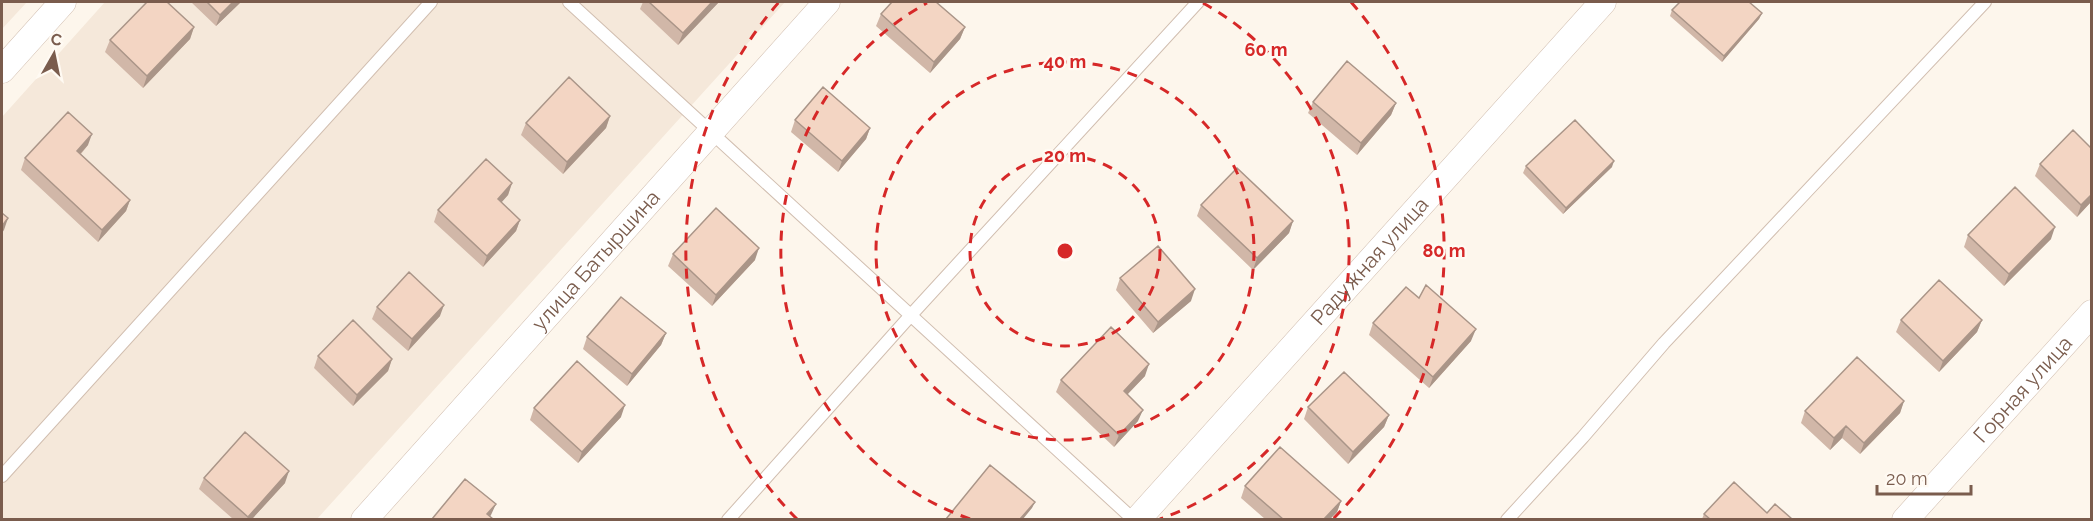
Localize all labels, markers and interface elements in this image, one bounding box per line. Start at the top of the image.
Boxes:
north arrow [24,24,84,84]
text: С [49,29,63,50]
text: 60 m [1244,39,1288,60]
text: 40 m [1044,51,1086,72]
text: 20 m [1044,145,1086,166]
street label: улица Батыршина [526,185,665,336]
street label: Радужная улица [1305,192,1433,330]
text: 80 m [1422,240,1466,261]
centre of rings [1055,241,1075,261]
street label: Горная улица [1968,331,2077,448]
scale bar [1877,458,1972,496]
text: 20 m [1886,468,1928,489]

